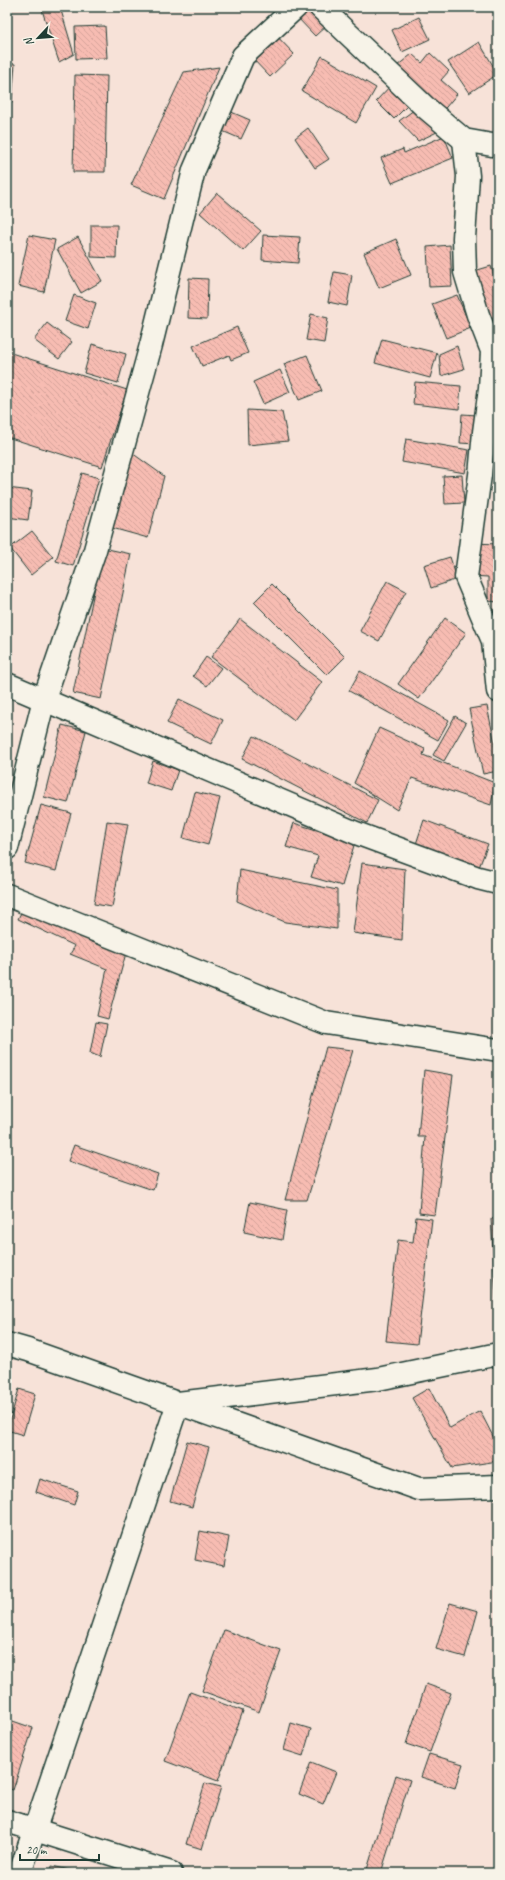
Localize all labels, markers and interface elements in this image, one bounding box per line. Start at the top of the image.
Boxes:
north arrow [18,18,58,58]
text: N [20,34,37,49]
scale bar [20,1836,99,1862]
text: 20 m [26,1842,48,1858]

